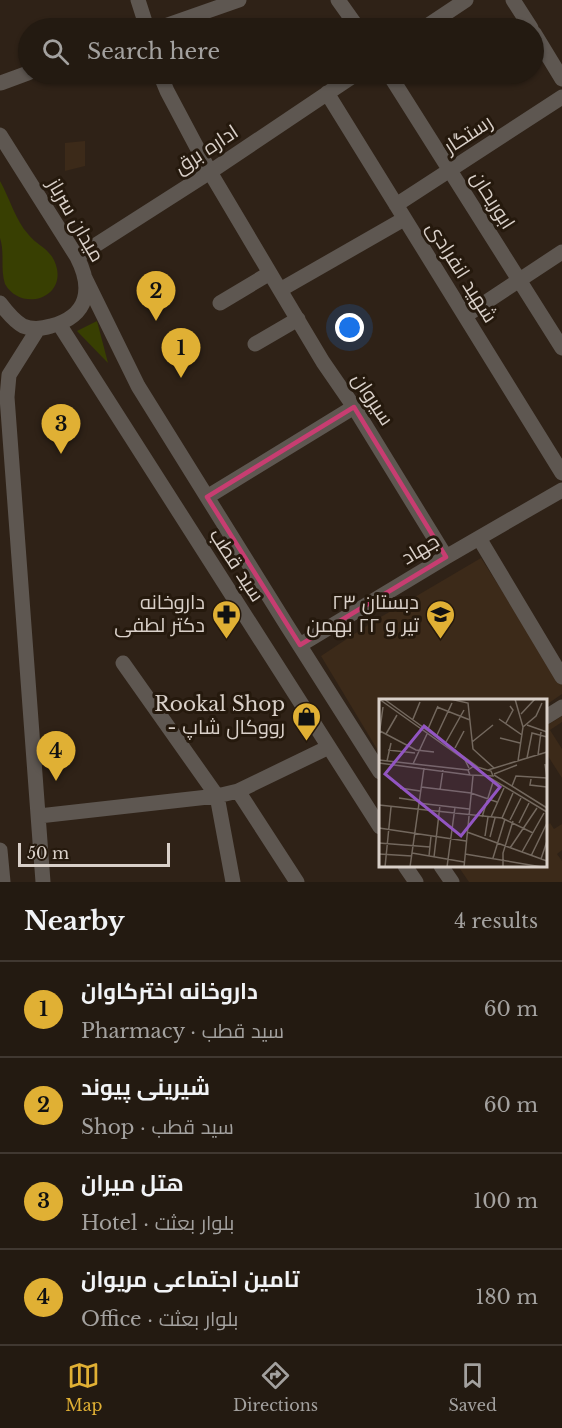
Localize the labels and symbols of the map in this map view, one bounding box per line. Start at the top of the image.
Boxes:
street label: رستگار [438,110,497,159]
street label: اداره برق [169,119,243,179]
street label: ابوریحان [465,166,520,234]
street label: میدان سرباز [41,173,110,267]
street label: شهید انفرادی [421,217,503,327]
pin: 2 [136,272,176,321]
your location [335,313,364,342]
pin: 1 [162,328,201,378]
street label: سیروان [346,368,399,430]
pin: 3 [42,404,80,454]
street label: سید قطب [205,524,269,606]
street label: جهاد [397,528,444,570]
place label: داروخانه دکتر لطفی [114,590,205,638]
place label: دبستان ٢٣ تیر و ۲۲ بهمن [307,590,420,638]
pharmacy icon: داروخانه دکتر لطفی [210,598,242,640]
school or university icon: دبستان ٢٣ تیر و ۲۲ بهمن [424,598,456,640]
place label: Rookal Shop - رووکال شاپ [154,692,285,740]
inset map [379,699,547,867]
shop icon: Rookal Shop - رووکال شاپ [290,700,322,742]
pin: 4 [36,732,76,781]
scale bar [18,840,170,868]

